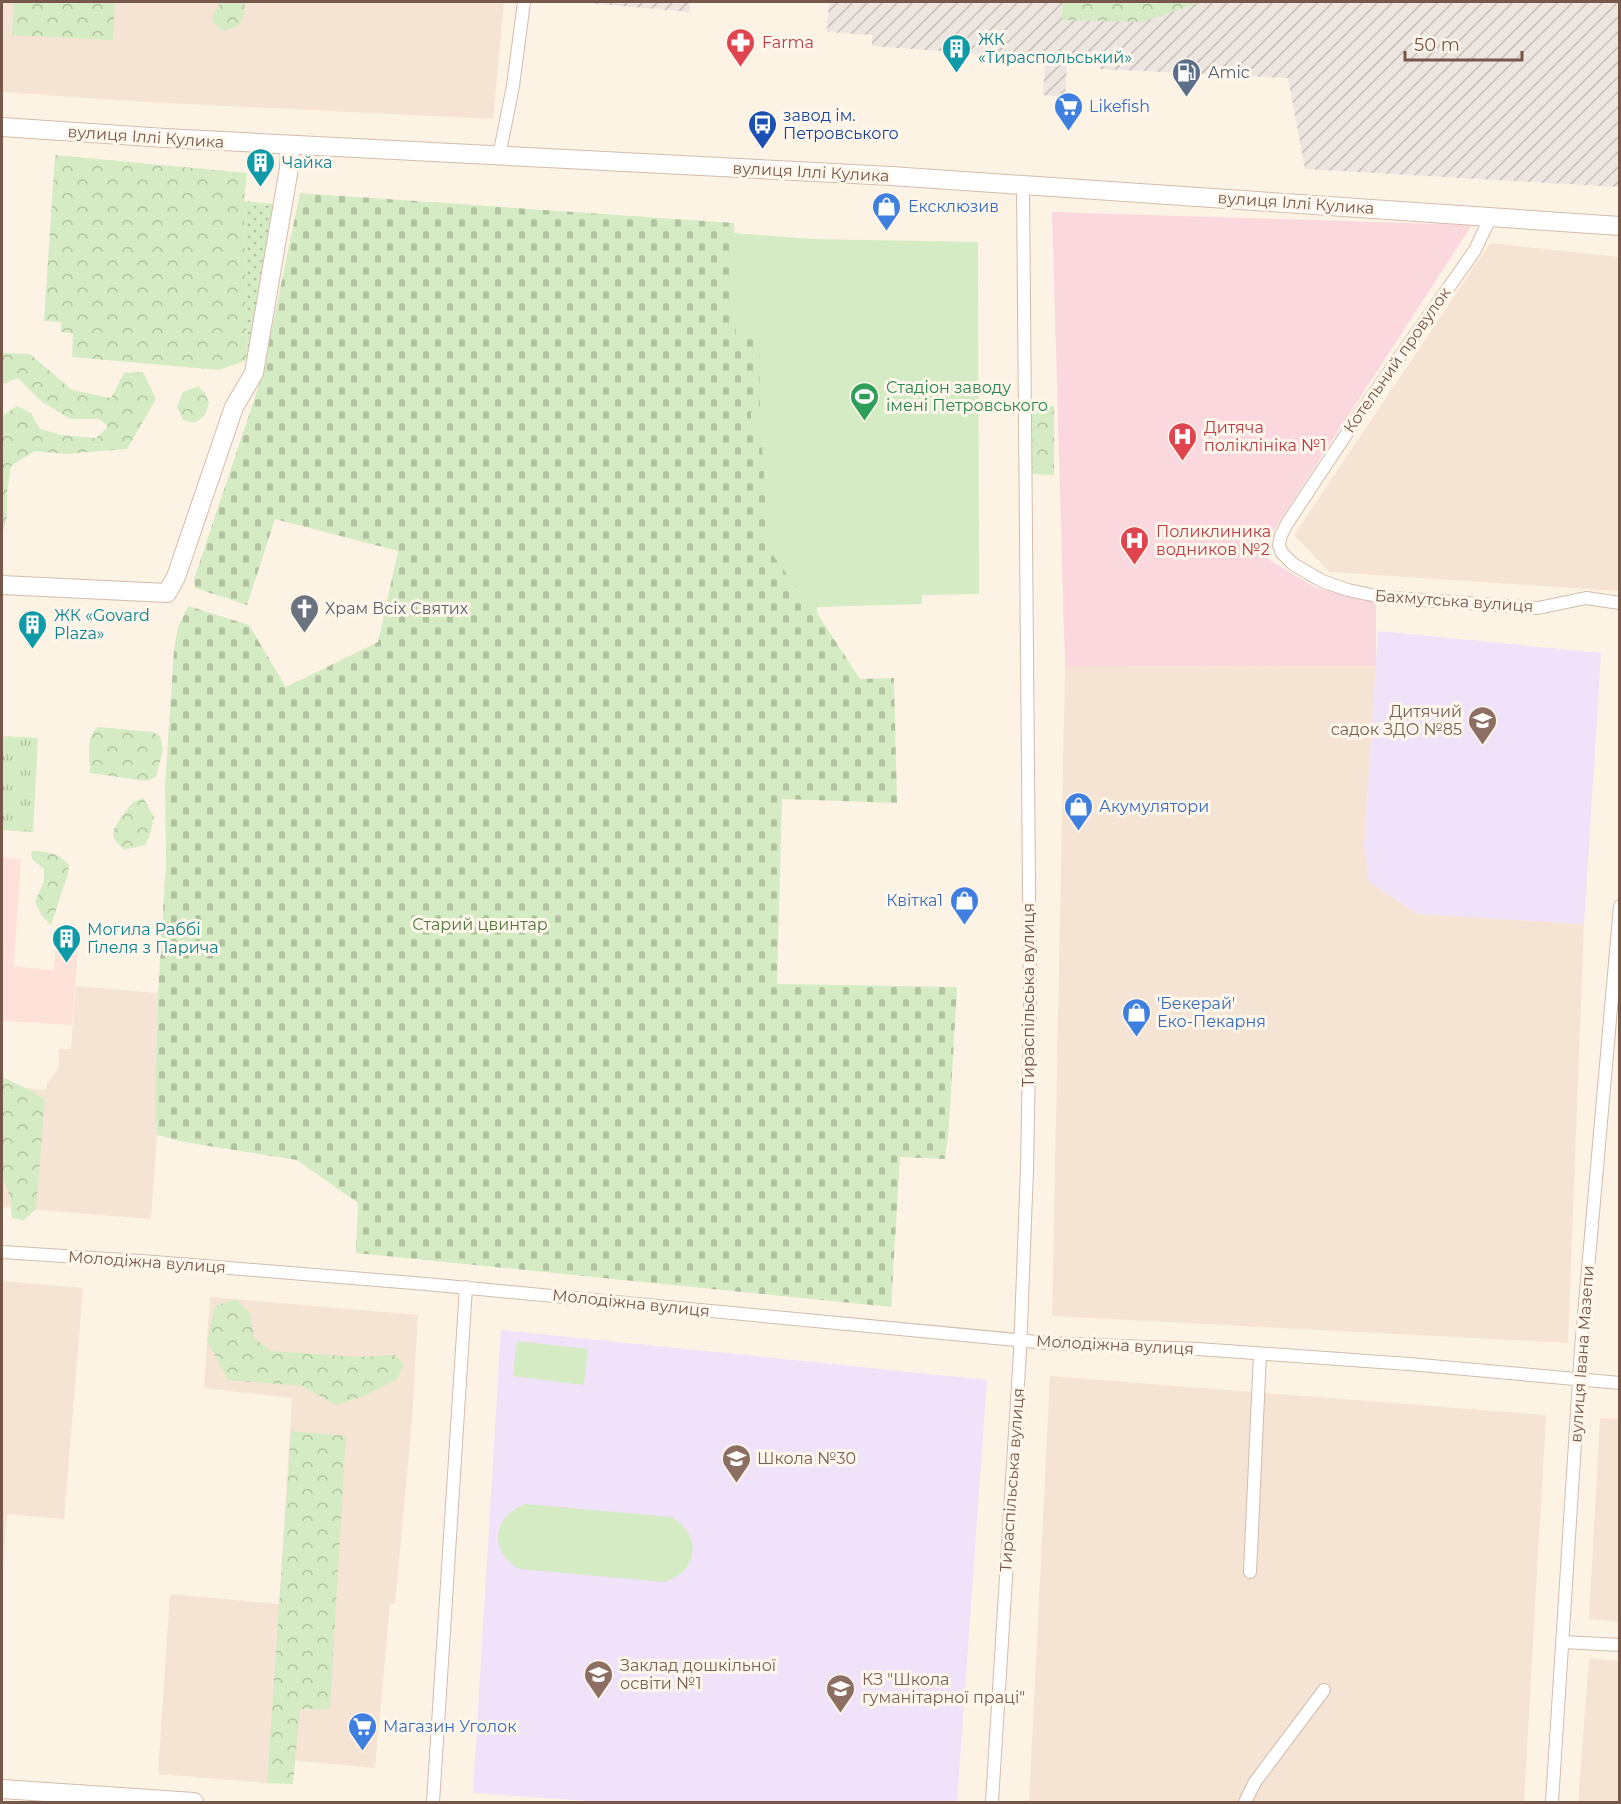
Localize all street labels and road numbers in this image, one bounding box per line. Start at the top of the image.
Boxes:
street label: вулиця Іллі Кулика [67,122,225,152]
street label: вулиця Іллі Кулика [732,158,890,186]
street label: вулиця Іллі Кулика [1217,188,1375,218]
street label: Котельний провулок [1339,283,1455,436]
street label: Бахмутська вулиця [1374,586,1534,616]
street label: Тираспільська вулиця [1019,903,1038,1087]
street label: Молодіжна вулиця [67,1247,227,1277]
street label: вулиця Івана Мазепи [1566,1265,1598,1443]
street label: Молодіжна вулиця [551,1285,711,1321]
street label: Молодіжна вулиця [1036,1331,1194,1359]
street label: Тираспільська вулиця [996,1387,1028,1573]

